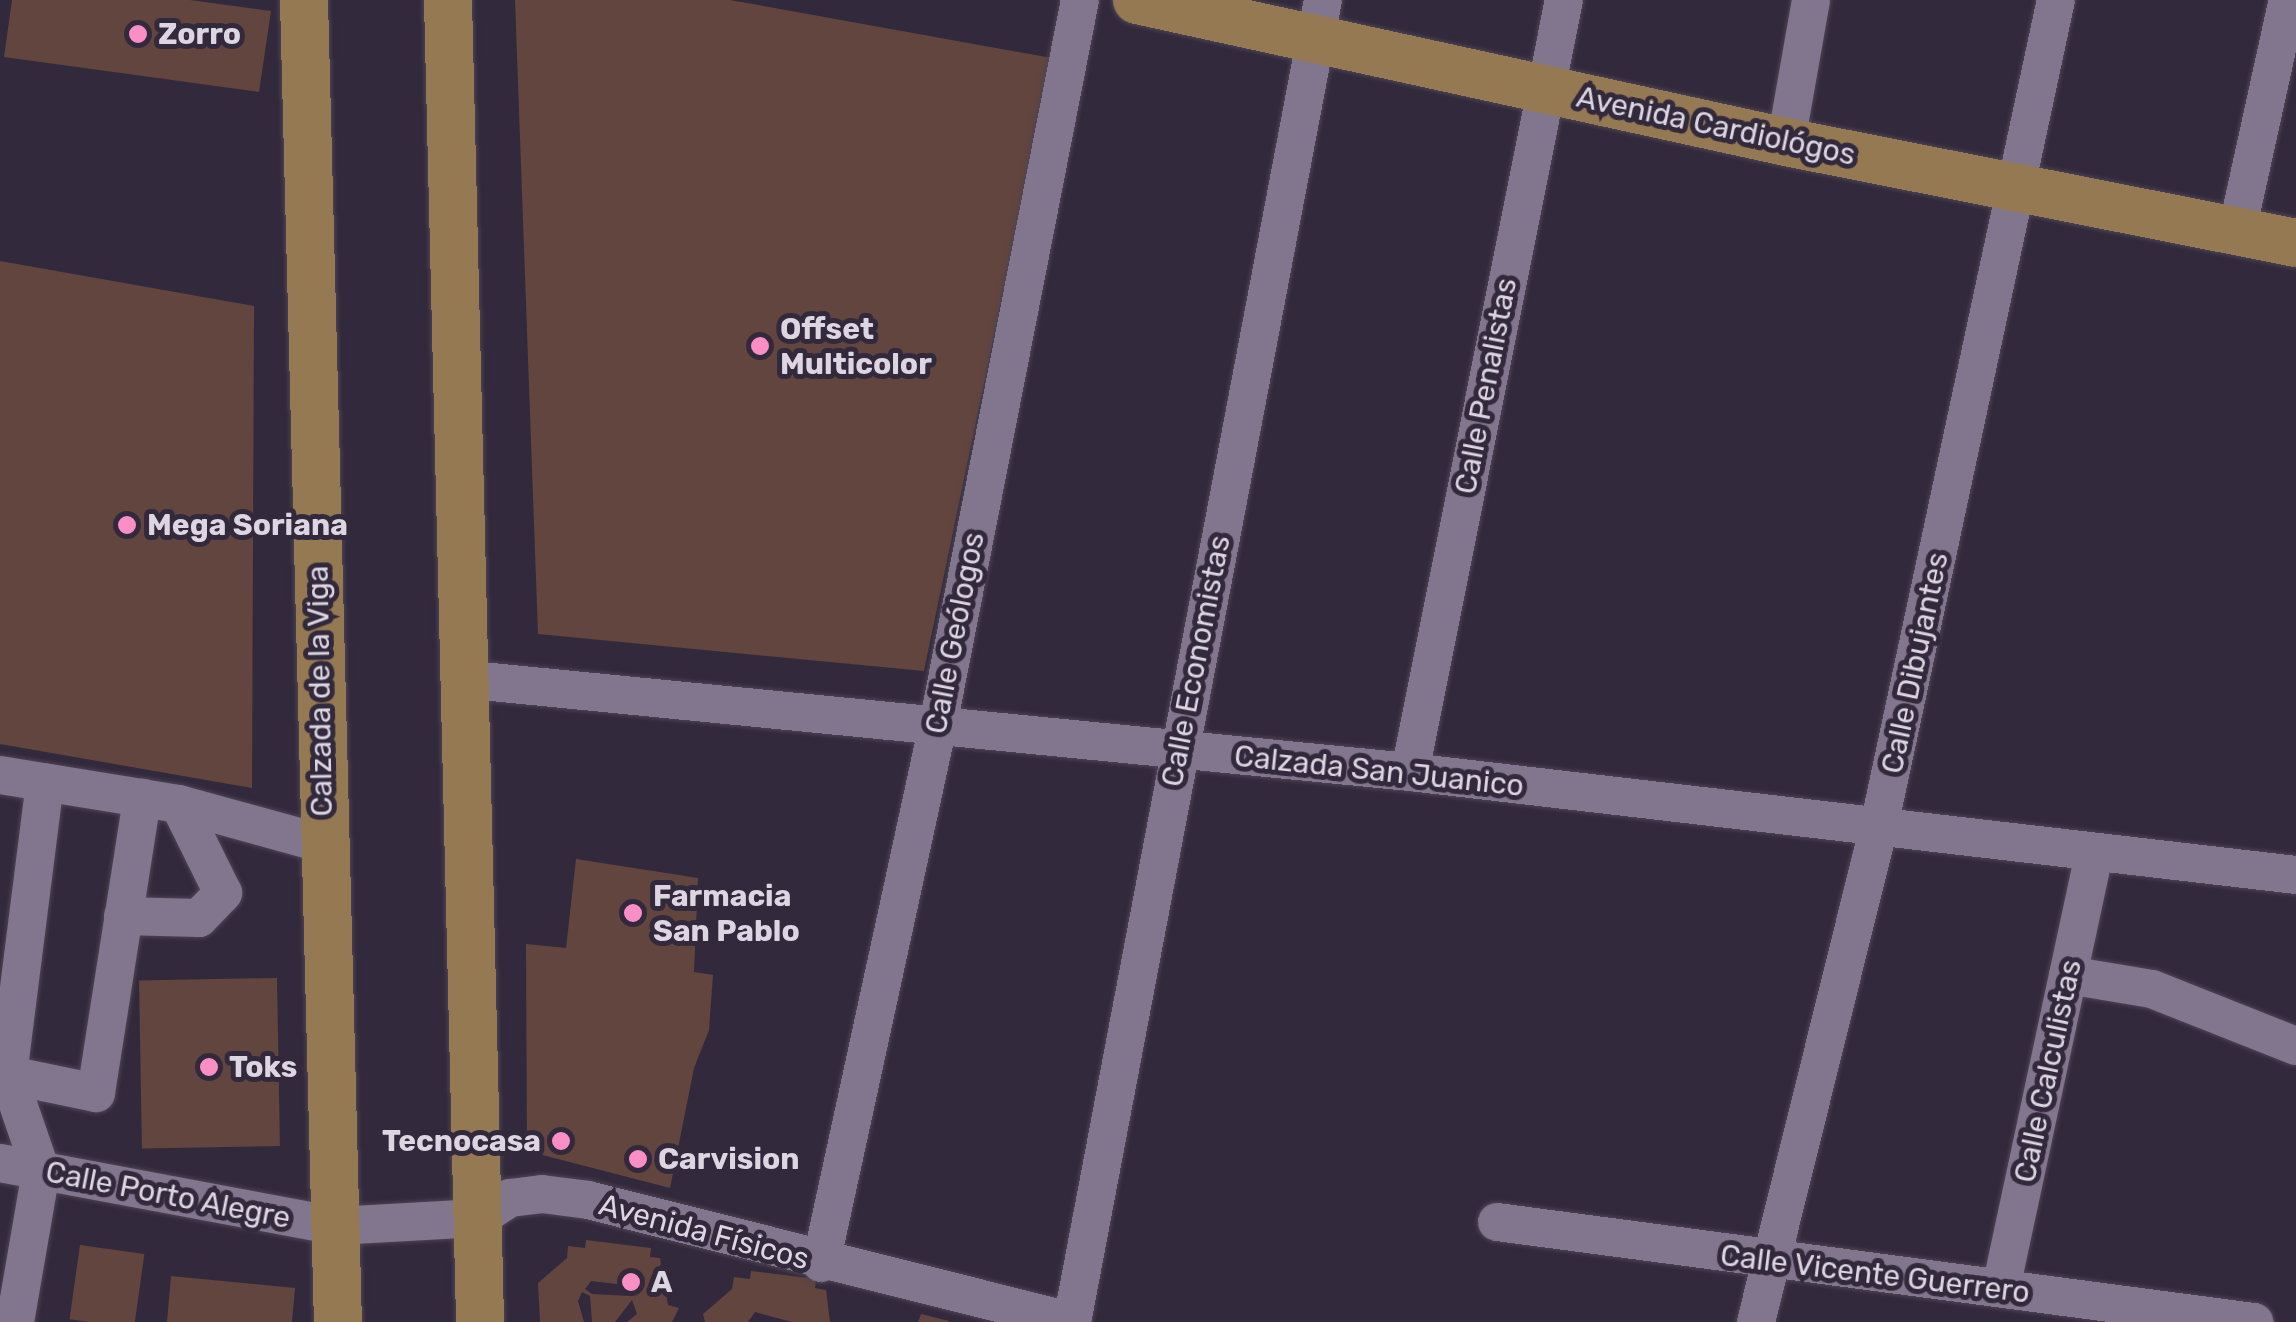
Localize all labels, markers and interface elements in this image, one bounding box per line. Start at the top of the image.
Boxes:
place label: Zorro [158,16,241,52]
marker: Zorro [127,23,149,45]
street label: Avenida Cardiológos [1573,79,1859,173]
street label: Calle Penalistas [1447,275,1525,497]
place label: Offset Multicolor [780,311,932,382]
marker: Offset Multicolor [749,335,771,357]
place label: Mega Soriana [147,507,348,543]
marker: Mega Soriana [116,514,138,536]
street label: Calle Geólogos [918,529,992,737]
street label: Calle Economistas [1154,532,1238,790]
street label: Calle Dibujantes [1874,549,1956,777]
street label: Calzada de la Viga [300,565,340,817]
street label: Calzada San Juanico [1232,738,1526,804]
place label: Farmacia San Pablo [653,878,800,948]
marker: Farmacia San Pablo [622,902,644,924]
street label: Calle Calculistas [2007,956,2089,1186]
place label: Toks [229,1049,297,1085]
marker: Toks [198,1056,220,1078]
place label: Tecnocasa [382,1123,541,1159]
marker: Tecnocasa [550,1130,572,1152]
place label: Carvision [658,1141,800,1177]
marker: Carvision [627,1148,649,1170]
street label: Calle Porto Alegre [42,1154,294,1236]
street label: Avenida Físicos [595,1187,813,1277]
street label: Calle Vicente Guerrero [1718,1237,2032,1311]
place label: A [651,1264,672,1300]
marker: A [620,1271,642,1293]

